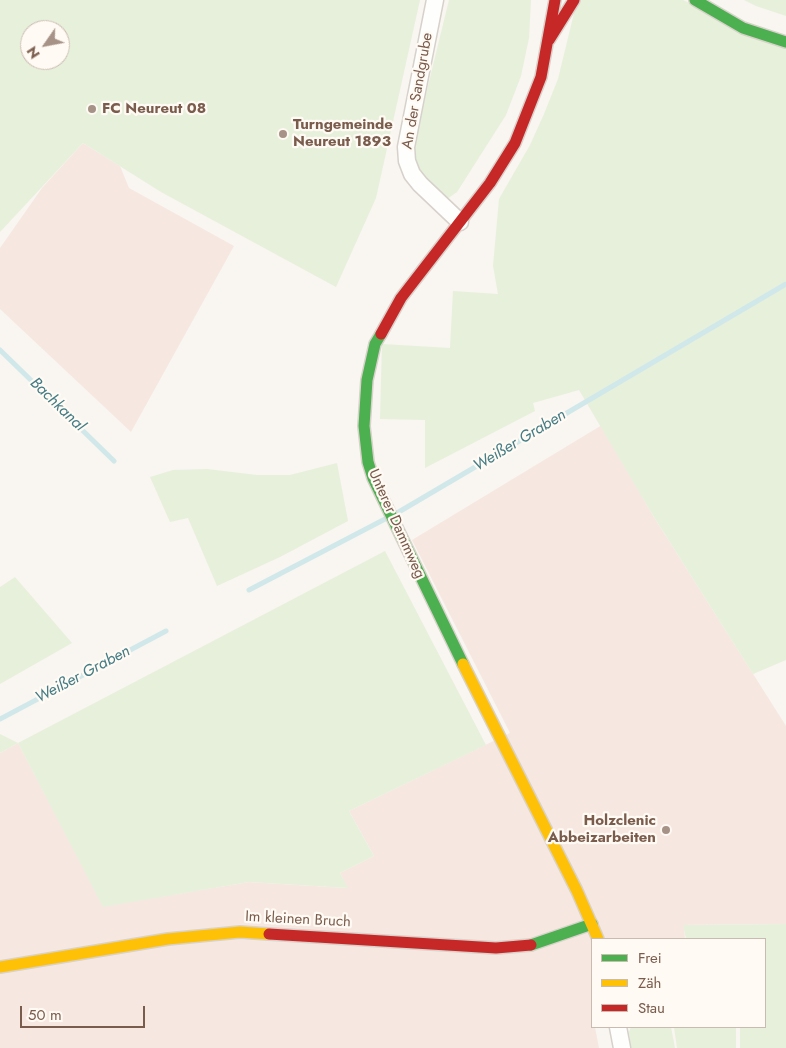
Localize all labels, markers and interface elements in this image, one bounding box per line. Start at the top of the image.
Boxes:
north arrow [20,20,70,70]
street label: An der Sandgrube [399,31,437,151]
text: N [22,43,45,63]
place label: FC Neureut 08 [102,100,206,118]
marker: FC Neureut 08 [86,103,98,115]
place label: Turngemeinde Neureut 1893 [293,116,393,151]
marker: Turngemeinde Neureut 1893 [277,128,289,140]
water label: Bachkanal [25,374,89,436]
water label: Weißer Graben [470,406,570,476]
street label: Unterer Dammweg [364,466,428,582]
water label: Weißer Graben [32,642,134,708]
place label: Holzclenic Abbeizarbeiten [548,812,656,847]
marker: Holzclenic Abbeizarbeiten [660,824,672,836]
street label: Im kleinen Bruch [245,908,351,932]
legend [591,938,766,1028]
text: Frei [638,947,662,969]
text: Zäh [638,972,661,994]
scale bar [22,996,148,1028]
text: Stau [638,997,665,1019]
text: 50 m [28,1004,62,1026]

